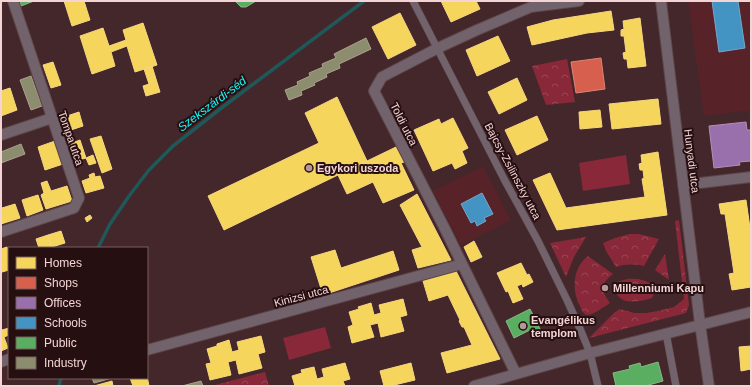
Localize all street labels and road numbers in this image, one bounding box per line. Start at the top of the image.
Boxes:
street label: Toldi utca [388,101,420,148]
street label: Tompa utca [56,109,86,168]
street label: Bajcsy-Zsilinszky utca [482,121,544,222]
street label: Hunyadi utca [682,128,702,194]
street label: Kinizsi utca [273,283,330,309]

